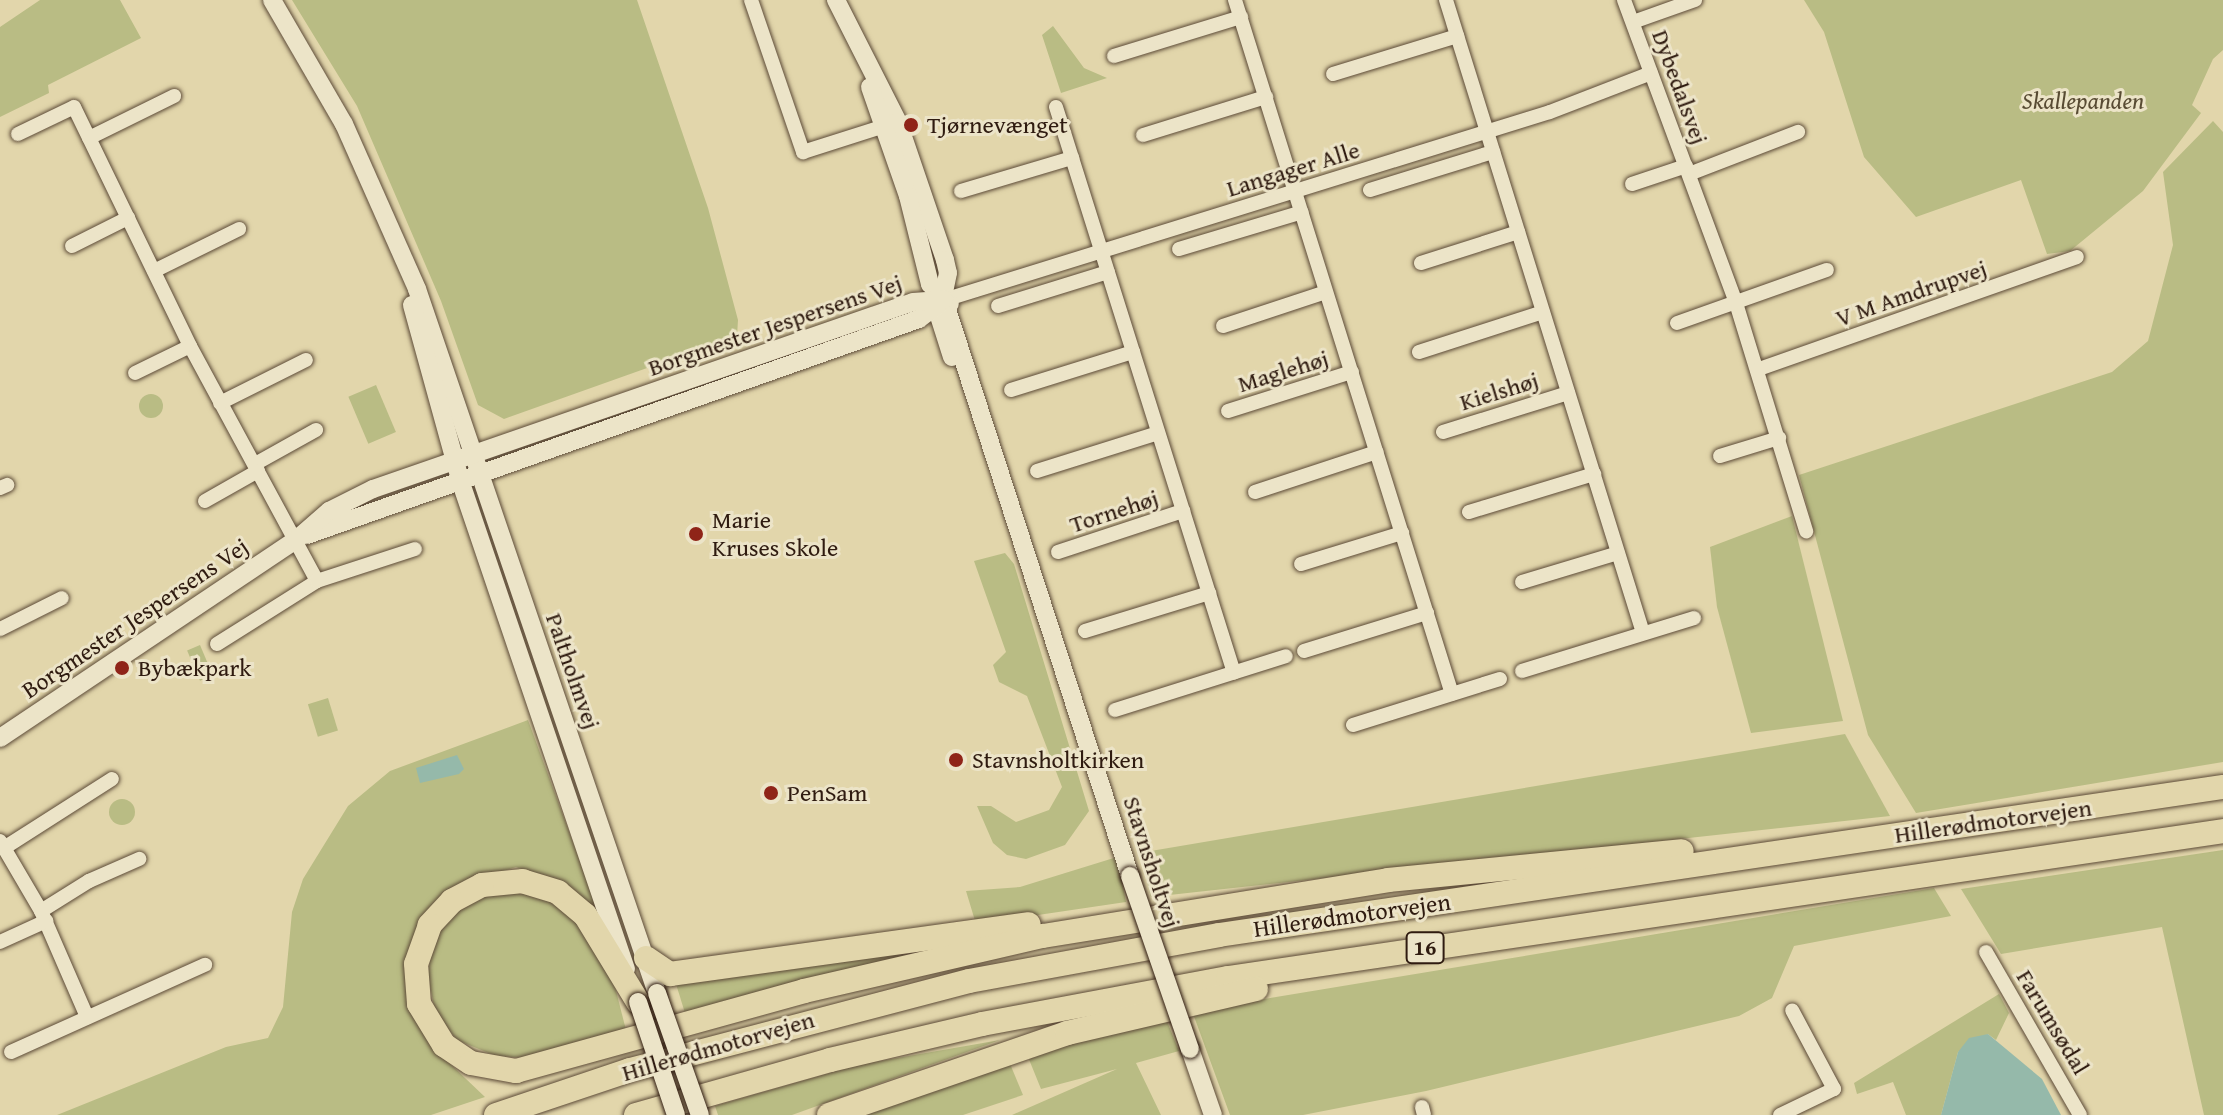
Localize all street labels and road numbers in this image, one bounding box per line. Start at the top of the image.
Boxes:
street label: Dybedalsvej [1646,26,1714,148]
street label: Langager Alle [1223,135,1363,203]
street label: V M Amdrupvej [1832,254,1990,332]
street label: Borgmester Jespersens Vej [644,268,906,382]
street label: Maglehøj [1234,344,1332,398]
street label: Kielshøj [1456,365,1542,417]
street label: Tornehøj [1066,483,1162,539]
street label: Borgmester Jespersens Vej [16,532,254,704]
street label: Paltholmvej [540,609,606,733]
street label: Stavnsholtvej [1117,793,1187,931]
street label: Hillerødmotorvejen [1893,793,2093,849]
street label: Hillerødmotorvejen [1252,887,1452,943]
road number: 16 [1405,930,1445,966]
street label: Farumsødal [2010,964,2096,1080]
street label: Hillerødmotorvejen [619,1005,817,1087]

